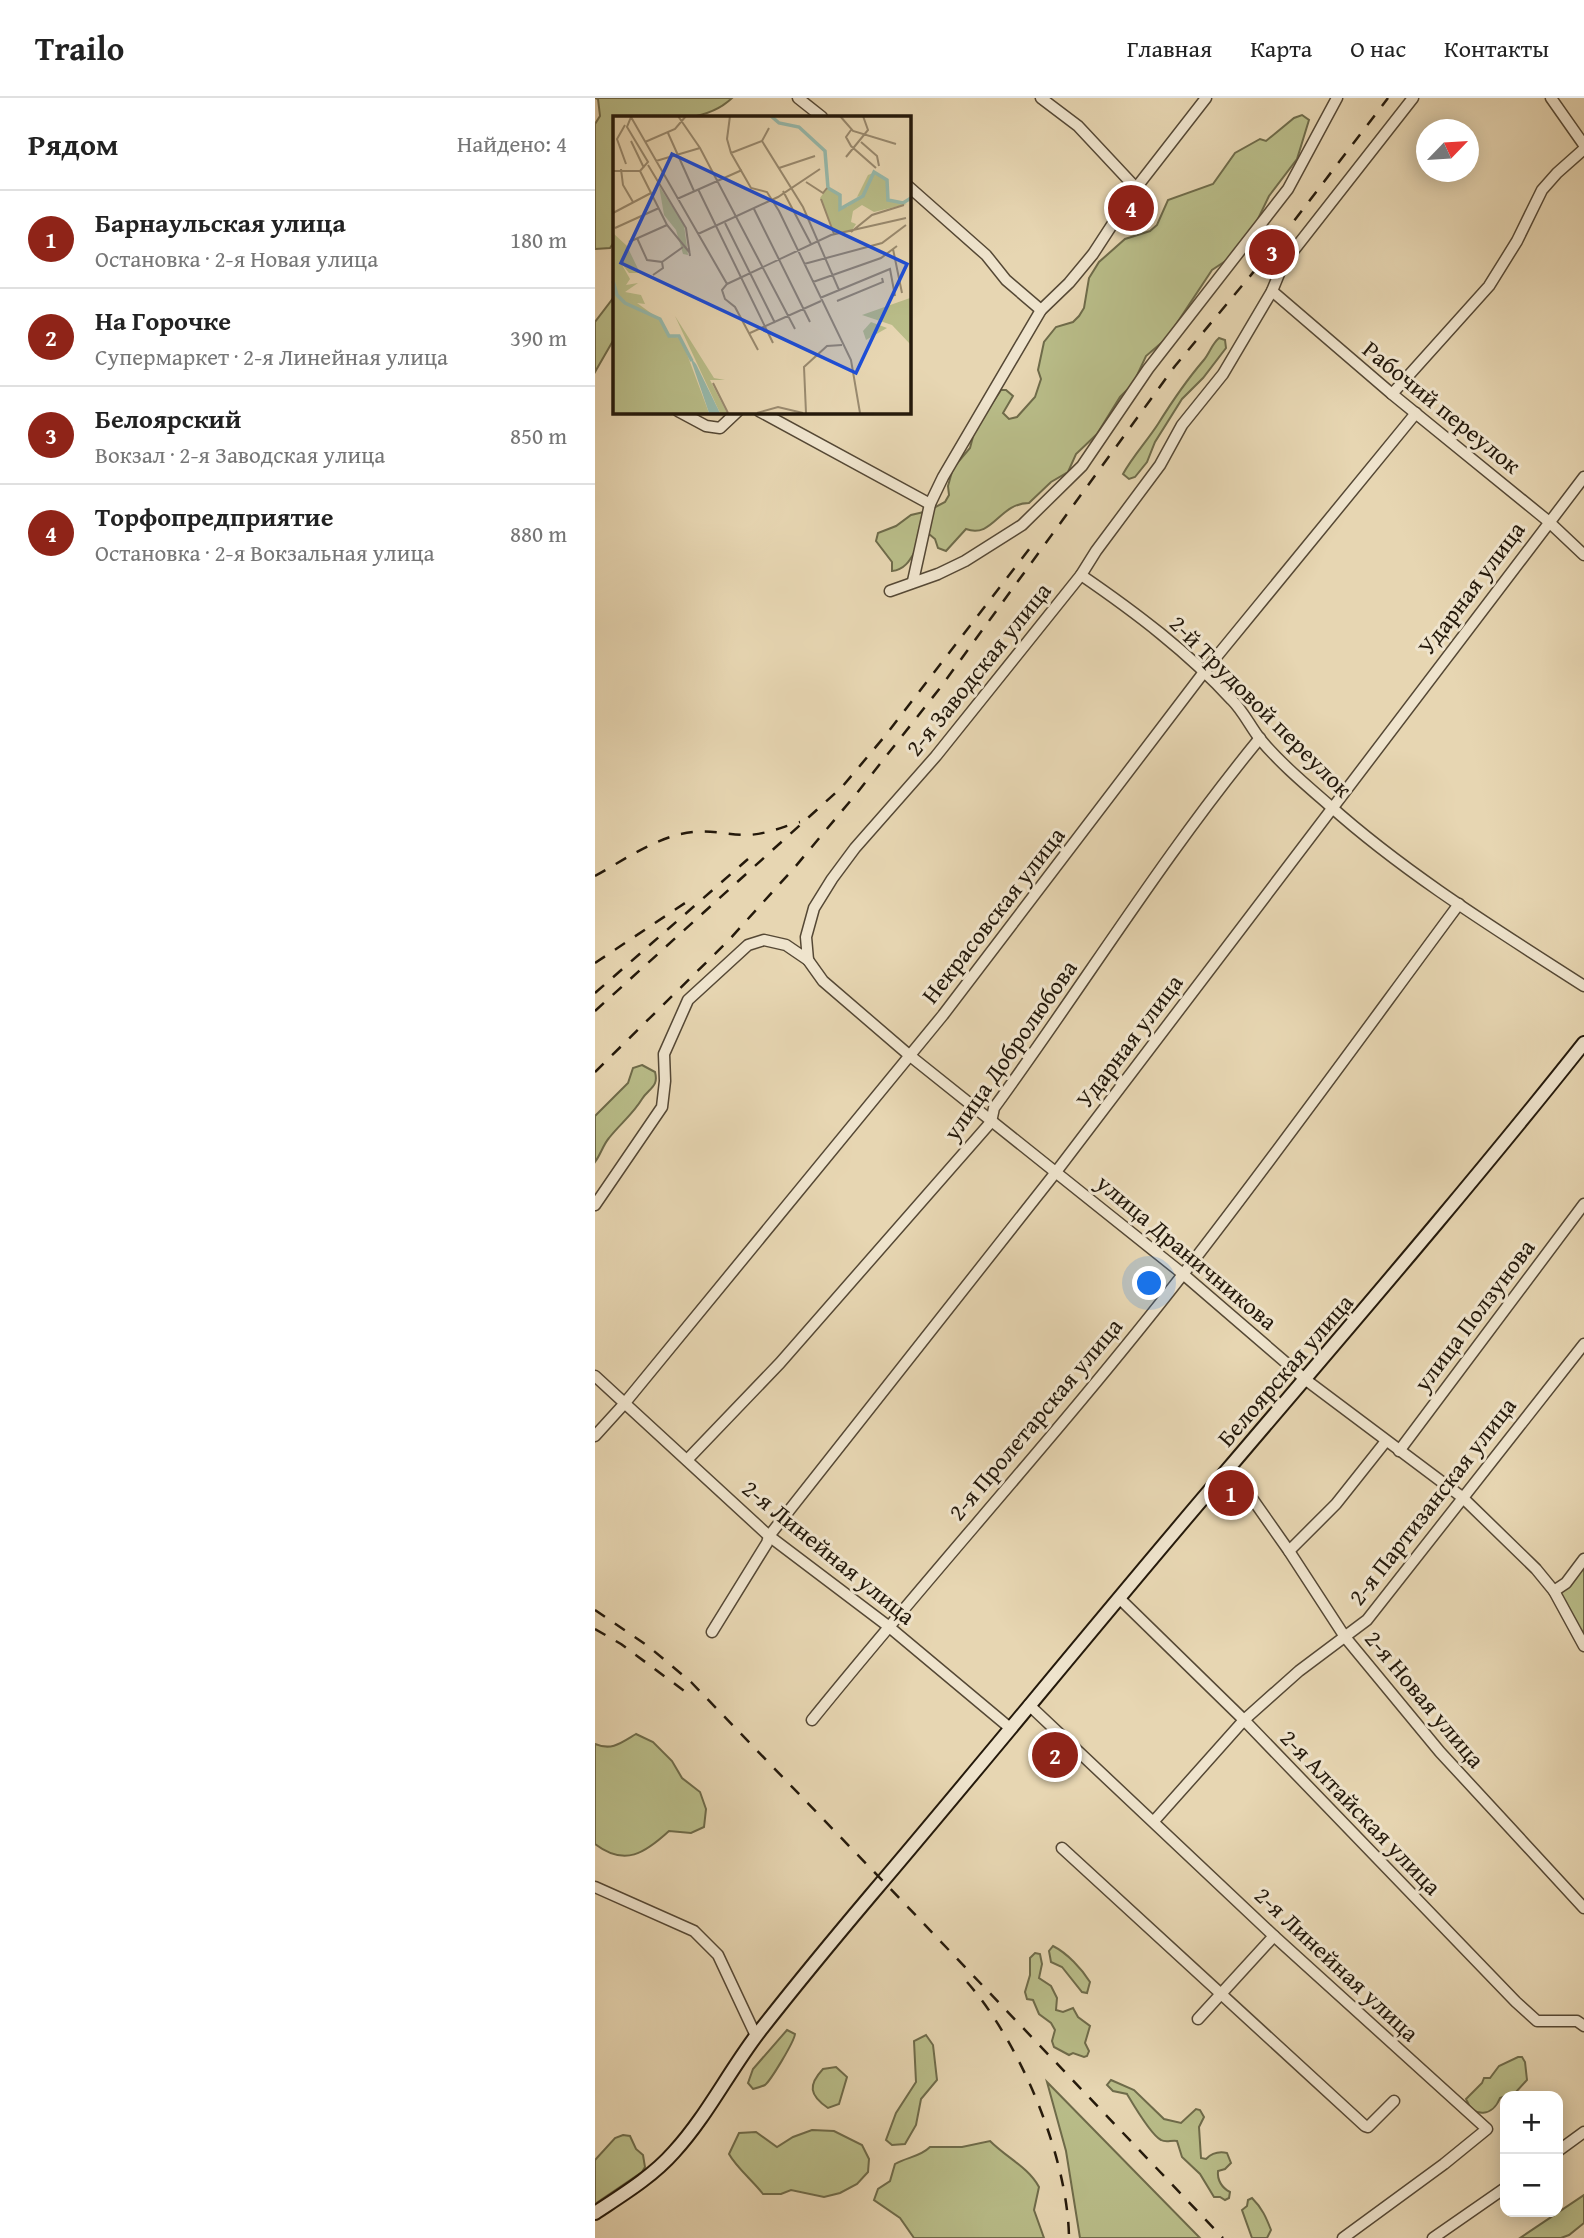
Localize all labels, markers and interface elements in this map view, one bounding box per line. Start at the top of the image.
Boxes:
text: Trailo [35,24,124,72]
text: Главная [1127,31,1212,66]
text: Карта [1250,31,1312,66]
text: О нас [1350,31,1406,66]
text: Контакты [1444,31,1549,66]
inset map [613,116,910,413]
north arrow [1416,119,1479,182]
text: Рядом [28,122,119,166]
text: Найдено: 4 [457,127,567,160]
pin: 4 [1108,182,1154,234]
text: Барнаульская улица [95,203,346,242]
text: 1 [45,223,57,256]
text: 180 m [510,223,567,256]
pin: 3 [1249,226,1295,278]
text: Остановка · 2-я Новая улица [95,242,378,275]
text: На Горочке [95,301,231,340]
text: 2 [45,321,57,354]
text: 390 m [510,321,567,354]
street label: Рабочий переулок [1355,332,1529,482]
text: Супермаркет · 2-я Линейная улица [95,340,448,373]
text: Белоярский [95,399,241,438]
text: 3 [45,419,57,452]
text: 850 m [510,419,567,452]
text: Вокзал · 2-я Заводская улица [95,438,385,471]
text: Торфопредприятие [95,497,333,536]
street label: Ударная улица [1409,513,1533,662]
text: 4 [45,517,57,550]
text: 880 m [510,517,567,550]
text: Остановка · 2-я Вокзальная улица [95,536,434,569]
street label: 2-я Заводская улица [897,574,1060,764]
street label: 2-й Трудовой переулок [1162,607,1361,806]
street label: Некрасовская улица [913,819,1074,1011]
street label: улица Добролюбова [934,952,1086,1148]
street label: Ударная улица [1067,966,1191,1115]
street label: улица Драничникова [1088,1165,1286,1339]
street label: улица Ползунова [1404,1231,1543,1399]
your location [1132,1266,1166,1300]
street label: Белоярская улица [1209,1286,1362,1454]
street label: 2-я Пролетарская улица [940,1310,1131,1528]
street label: 2-я Партизанская улица [1340,1389,1525,1612]
pin: 1 [1208,1467,1254,1519]
street label: 2-я Линейная улица [735,1471,924,1633]
street label: 2-я Новая улица [1357,1622,1494,1776]
street label: 2-я Алтайская улица [1272,1721,1450,1903]
pin: 2 [1032,1729,1078,1781]
street label: 2-я Линейная улица [1247,1878,1428,2050]
map controls [1500,2091,1563,2217]
button: + [1500,2091,1563,2154]
button: − [1500,2154,1563,2217]

